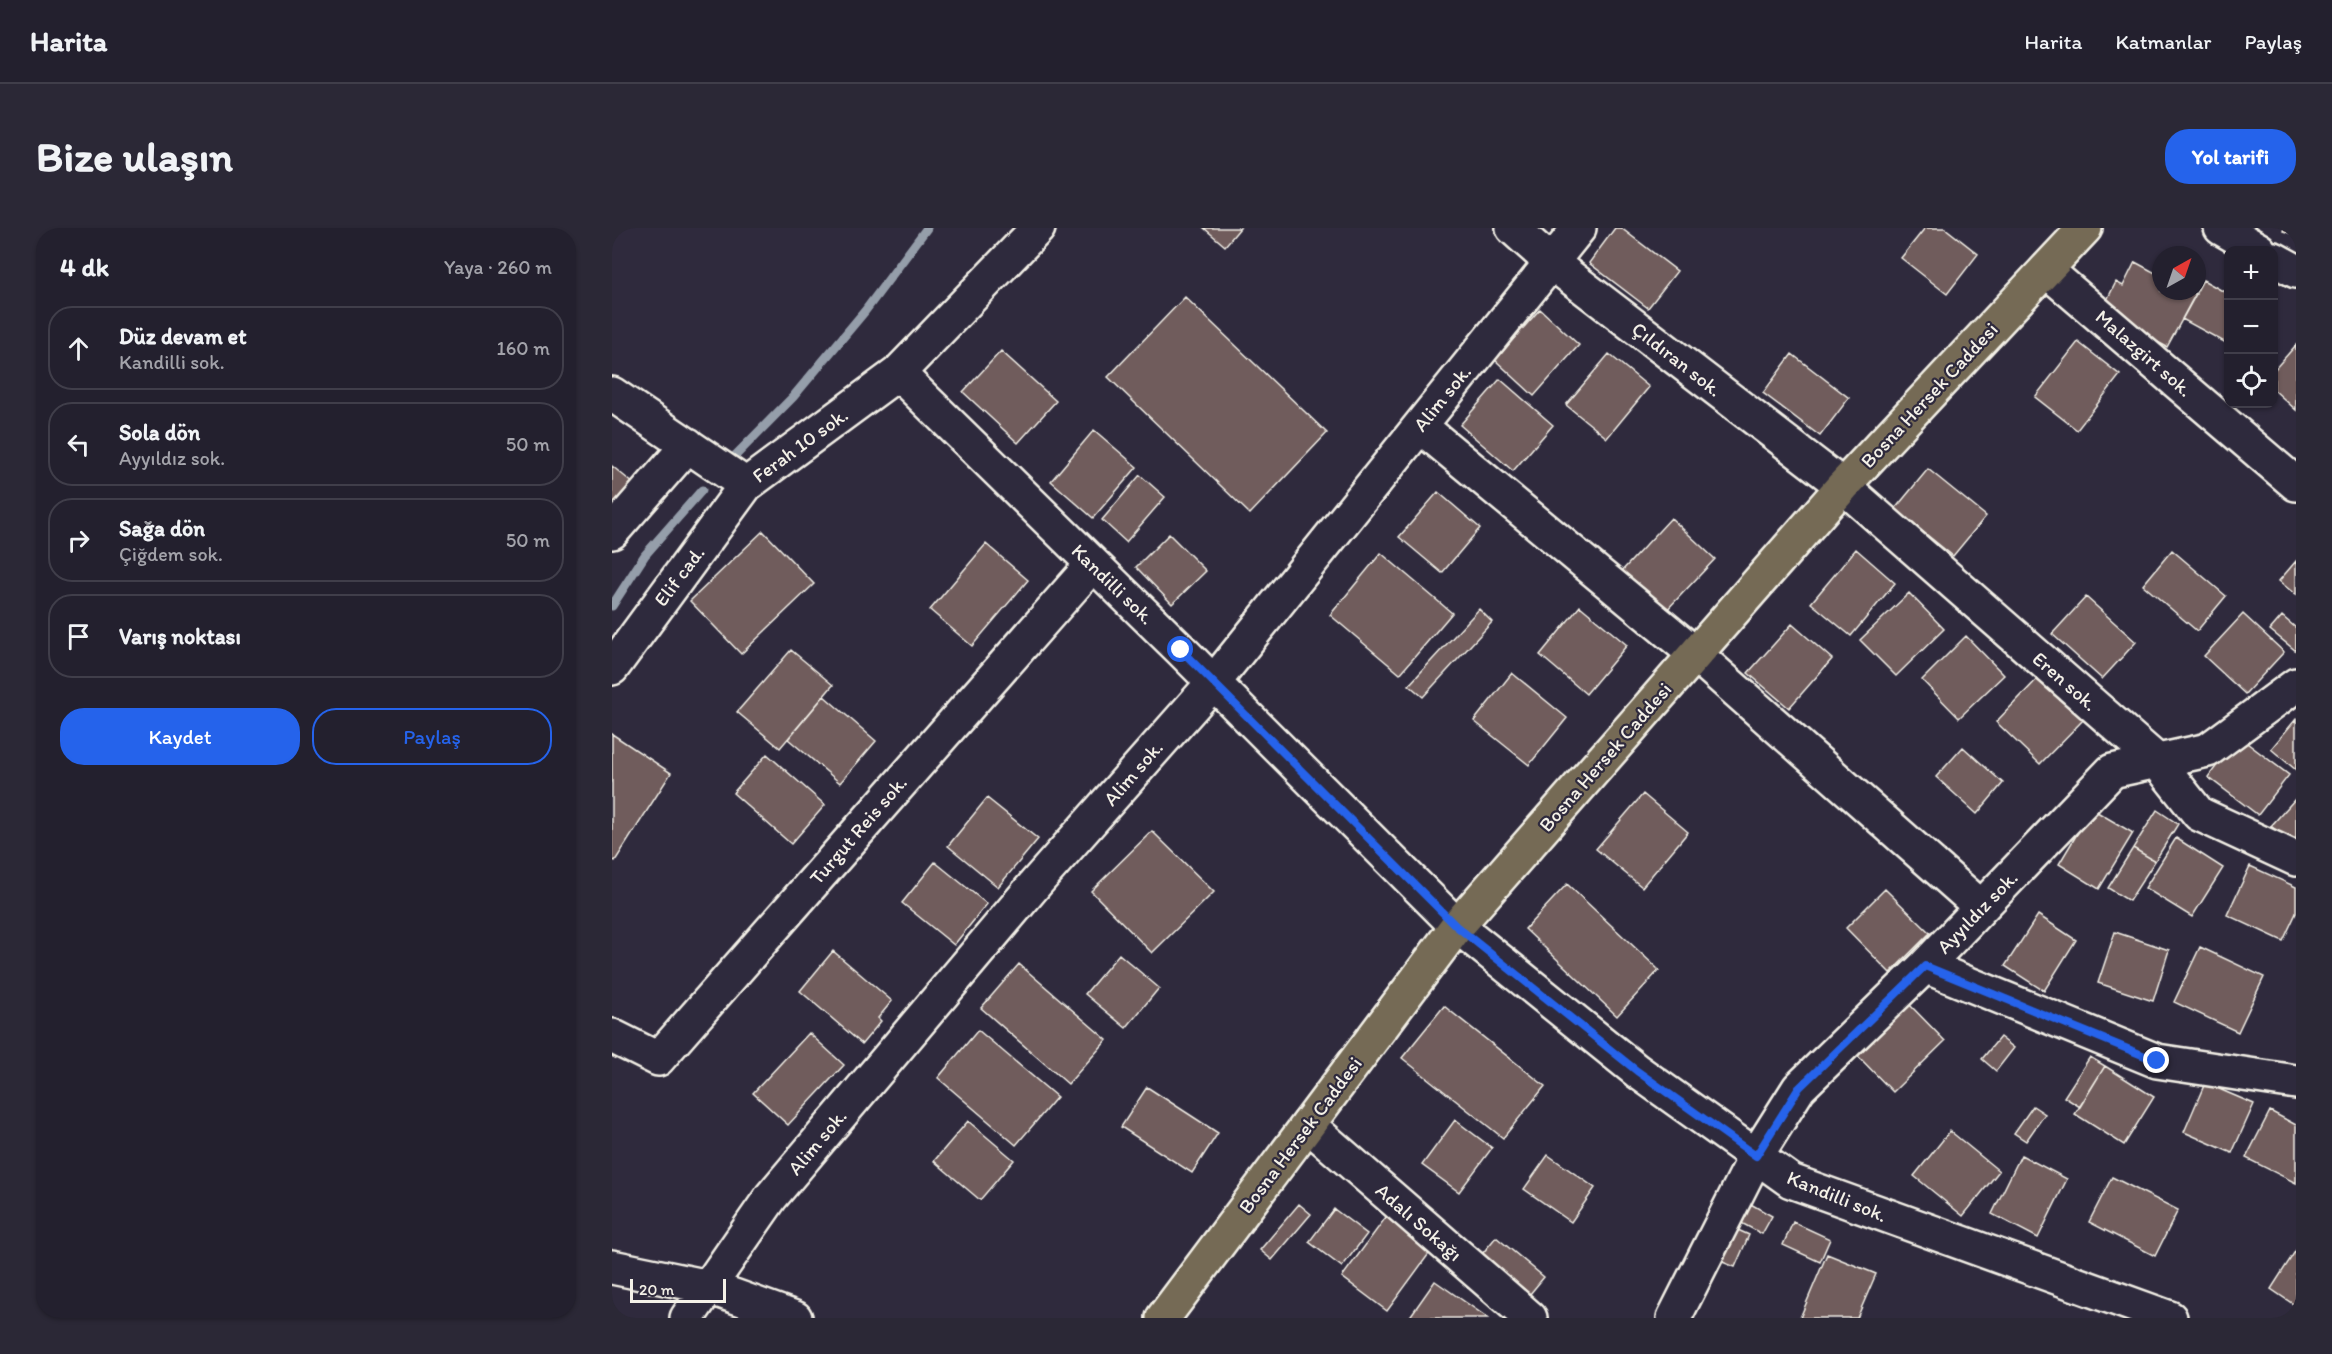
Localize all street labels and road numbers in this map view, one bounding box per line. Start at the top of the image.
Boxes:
street label: Malazgirt sok. [2091,304,2197,402]
street label: Çıldıran sok. [1627,316,1727,402]
street label: Bosna Hersek Caddesi [1855,317,2003,473]
street label: Alim sok. [1408,360,1476,436]
street label: Ferah 10 sok. [748,402,852,488]
street label: Kandilli sok. [1067,539,1159,629]
street label: Elif cad. [649,541,709,611]
street label: Eren sok. [2028,646,2102,716]
street label: Bosna Hersek Caddesi [1534,677,1676,837]
street label: Alim sok. [1098,735,1168,811]
street label: Turgut Reis sok. [804,771,912,889]
street label: Ayyıldız sok. [1932,866,2022,958]
street label: Bosna Hersek Caddesi [1233,1052,1367,1218]
street label: Alim sok. [783,1104,851,1180]
street label: Kandilli sok. [1784,1165,1890,1227]
street label: Adalı Sokağı [1371,1178,1467,1266]

